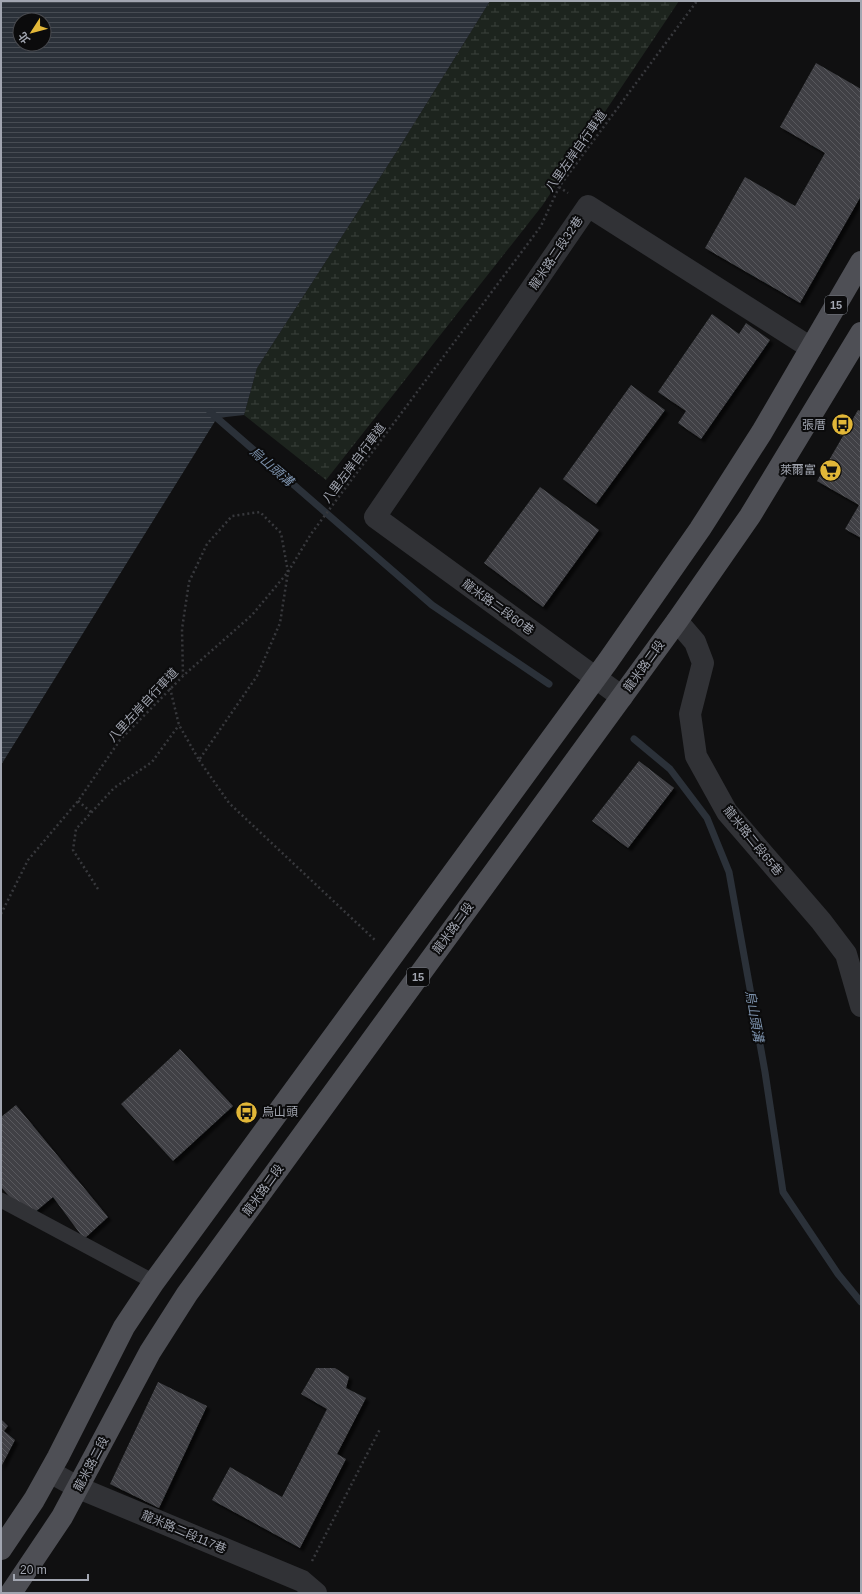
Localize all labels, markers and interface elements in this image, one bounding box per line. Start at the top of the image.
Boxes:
north arrow [12,12,52,52]
text: 北 [16,30,32,46]
street label: 八里左岸自行車道 [543,108,609,194]
street label: 龍米路二段32巷 [526,214,586,292]
road number: 15 [825,296,847,314]
bus stop icon: 張厝 [829,412,855,438]
place label: 張厝 [802,418,826,432]
street label: 八里左岸自行車道 [320,420,388,506]
water label: 烏山頭溝 [247,444,298,490]
supermarket icon: 萊爾富 [818,457,844,483]
place label: 萊爾富 [780,463,816,477]
street label: 龍米路二段60巷 [459,576,537,638]
street label: 龍米路二段 [621,638,667,694]
street label: 八里左岸自行車道 [105,665,181,745]
street label: 龍米路二段65巷 [721,803,785,879]
street label: 龍米路二段 [430,900,476,956]
road number: 15 [407,968,429,986]
water label: 烏山頭溝 [743,989,767,1045]
bus stop icon: 烏山頭 [233,1099,259,1125]
place label: 烏山頭 [262,1105,298,1119]
street label: 龍米路二段 [240,1162,286,1218]
street label: 龍米路二段 [71,1434,111,1494]
street label: 龍米路二段117巷 [139,1508,229,1556]
scale bar [14,1556,88,1582]
text: 20 m [20,1563,47,1577]

